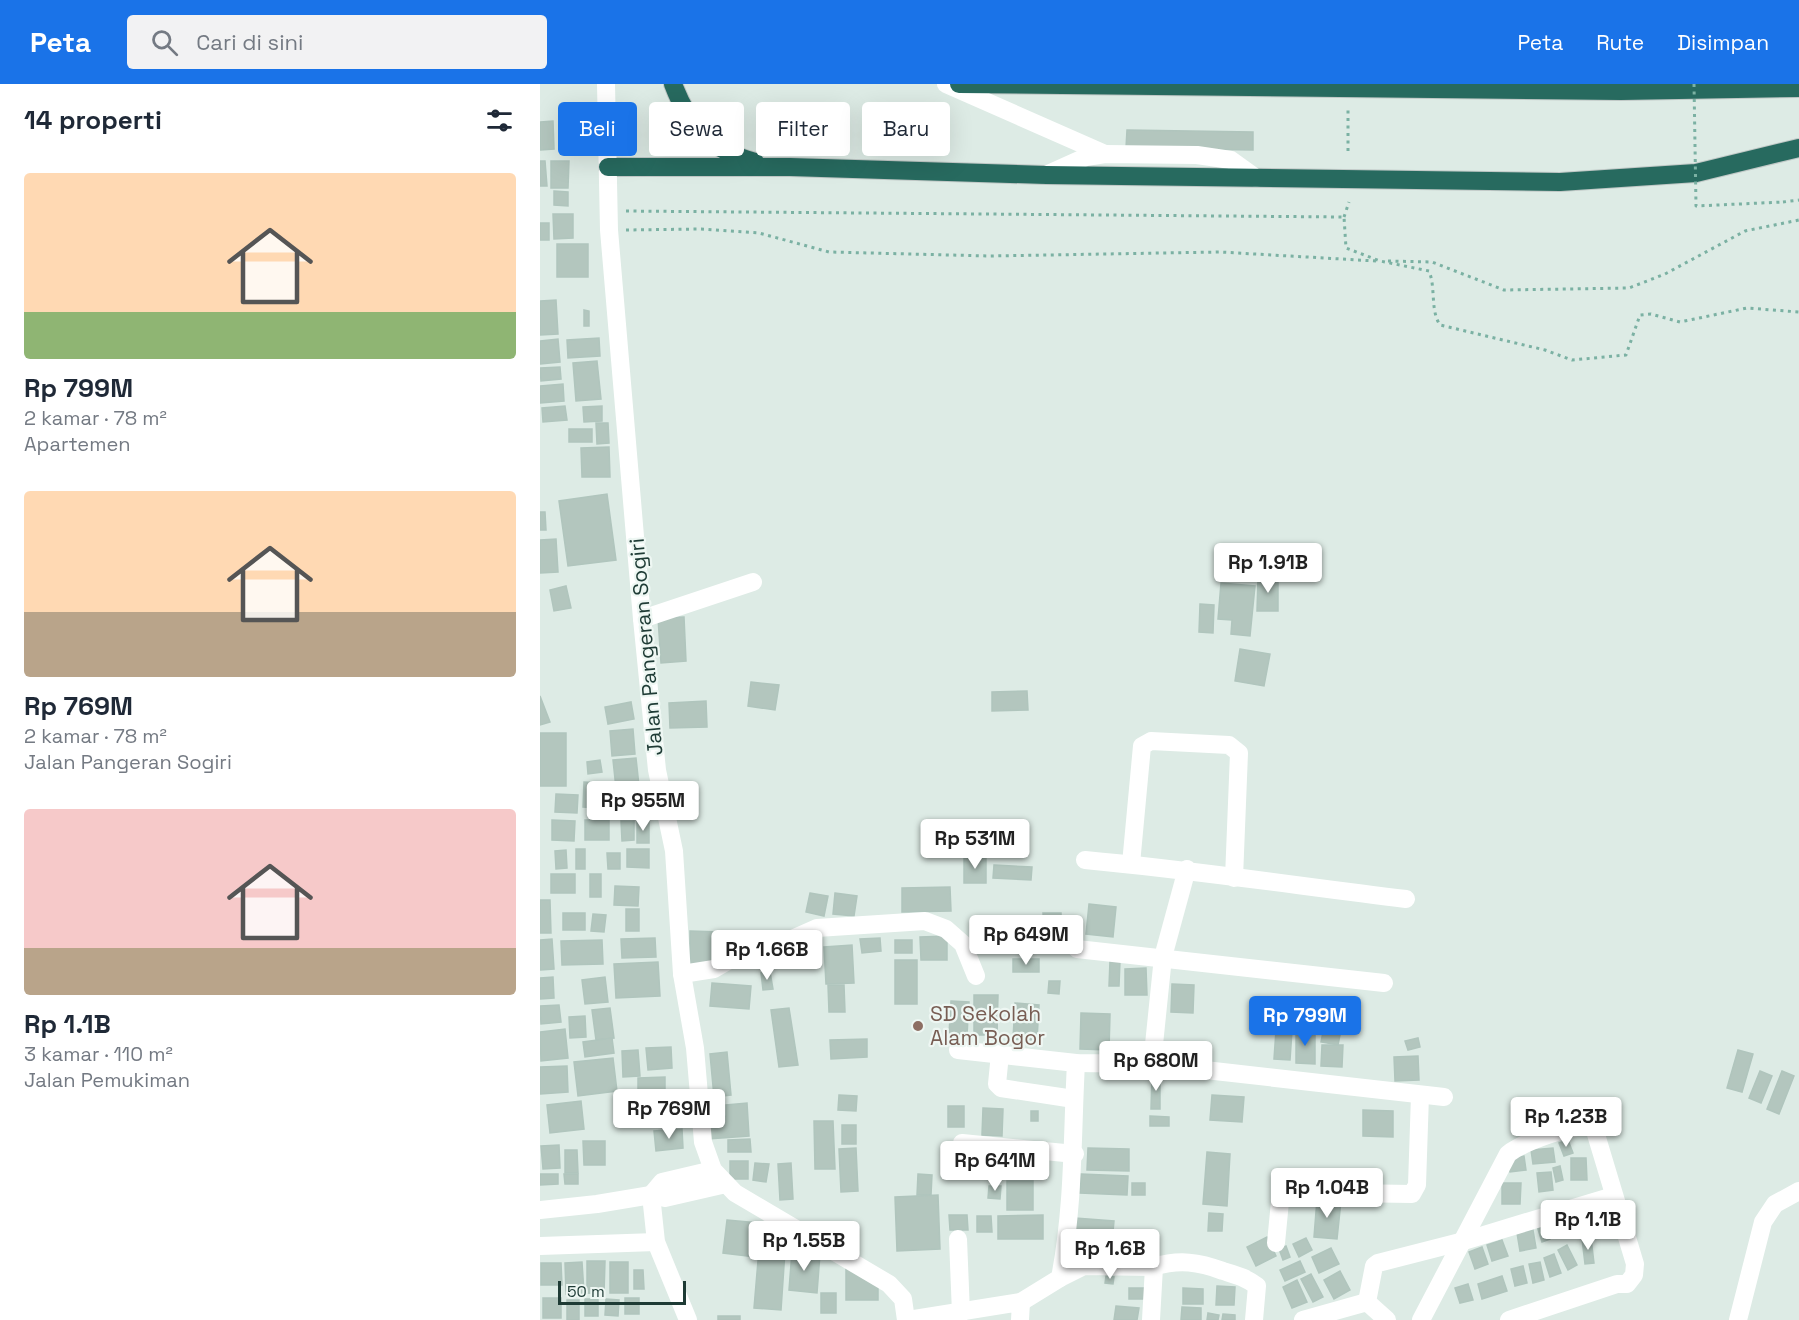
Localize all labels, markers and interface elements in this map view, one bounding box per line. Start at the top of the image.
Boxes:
search box [127,15,547,69]
text: Peta [30,24,91,60]
icon: search [148,26,181,59]
text: Cari di sini [196,28,303,56]
text: Peta [1517,29,1563,56]
text: Rute [1596,29,1644,56]
text: Disimpan [1677,29,1769,56]
chip: Beli [558,102,637,156]
chip: Sewa [649,102,744,156]
chip: Filter [756,102,850,156]
chip: Baru [862,102,950,156]
text: 14 properti [24,103,162,137]
icon: filters [483,104,516,137]
icon: home [216,212,324,320]
text: Rp 799M [24,371,133,405]
text: 2 kamar · 78 m² [24,405,167,431]
text: Apartemen [24,431,131,457]
icon: home [216,530,324,638]
street label: Jalan Pangeran Sogiri [623,537,668,757]
pin: Rp 1.91B [1206,543,1330,594]
text: Rp 1.91B [1228,549,1308,575]
text: Rp 769M [24,689,133,723]
text: 2 kamar · 78 m² [24,723,167,749]
text: Jalan Pangeran Sogiri [24,749,232,775]
pin: Rp 955M [588,781,698,832]
text: Rp 955M [601,787,685,813]
pin: Rp 531M [920,819,1030,870]
text: Rp 531M [935,825,1015,851]
icon: home [216,848,324,956]
pin: Rp 649M [971,915,1081,966]
text: Rp 649M [983,921,1069,947]
pin: Rp 1.66B [705,930,829,981]
text: Rp 1.66B [725,936,809,962]
pin: Rp 799M [1250,996,1360,1047]
place label: SD Sekolah Alam Bogor [930,1000,1045,1051]
text: Rp 799M [1263,1002,1347,1028]
text: Rp 1.1B [24,1007,111,1041]
marker: SD Sekolah Alam Bogor [911,1019,925,1033]
text: 3 kamar · 110 m² [24,1041,173,1067]
pin: Rp 680M [1101,1041,1211,1092]
text: Rp 680M [1113,1047,1199,1073]
text: Jalan Pemukiman [24,1067,190,1093]
pin: Rp 769M [614,1089,724,1140]
text: Rp 769M [627,1095,711,1121]
pin: Rp 1.23B [1504,1097,1628,1148]
text: Rp 1.23B [1525,1103,1607,1129]
pin: Rp 641M [940,1141,1050,1192]
text: Rp 641M [954,1147,1036,1173]
pin: Rp 1.04B [1265,1168,1389,1219]
text: Rp 1.04B [1285,1174,1369,1200]
pin: Rp 1.1B [1533,1200,1643,1251]
text: Rp 1.1B [1555,1206,1621,1232]
pin: Rp 1.55B [742,1221,866,1272]
text: Rp 1.55B [763,1227,845,1253]
pin: Rp 1.6B [1055,1229,1165,1280]
text: Rp 1.6B [1075,1235,1145,1261]
scale bar [558,1278,686,1306]
text: 50 m [567,1281,605,1302]

